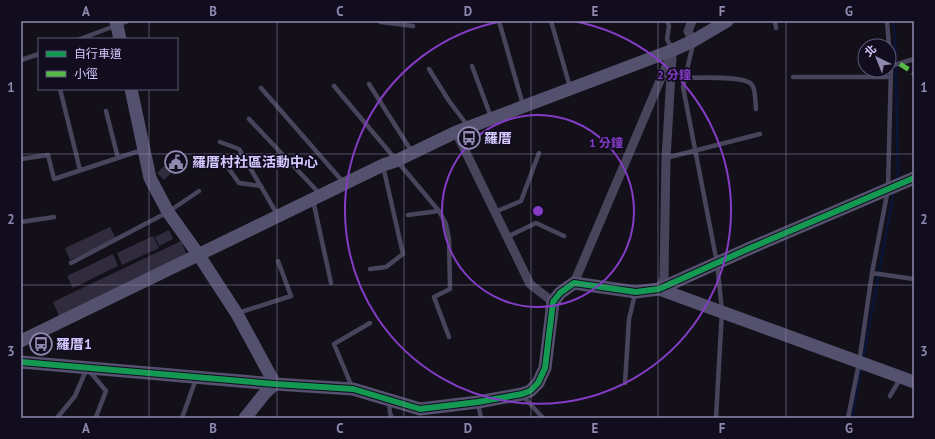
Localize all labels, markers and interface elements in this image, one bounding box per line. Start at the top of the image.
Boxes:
text: A [82,3,90,20]
text: B [209,3,217,20]
text: C [336,3,344,20]
text: D [464,3,472,20]
text: E [592,3,599,20]
text: F [719,3,726,20]
text: G [845,3,853,20]
legend [38,38,178,90]
north arrow [857,38,897,78]
text: 北 [861,42,879,60]
text: 自行車道 [74,46,122,61]
text: 小徑 [74,66,98,81]
text: 2 分鐘 [657,67,691,82]
text: 1 [7,79,15,96]
text: 1 [920,79,928,96]
bus stop icon: 羅厝 [456,125,482,151]
place label: 羅厝 [484,129,512,147]
text: 1 分鐘 [589,135,623,150]
public building icon: 羅厝村社區活動中心 [163,149,189,175]
place label: 羅厝村社區活動中心 [192,153,318,171]
centre of rings [531,204,545,218]
text: 2 [7,211,15,228]
text: 2 [920,211,928,228]
bus stop icon: 羅厝1 [28,331,54,357]
place label: 羅厝1 [56,335,92,353]
text: 3 [7,343,15,360]
text: 3 [920,343,928,360]
text: A [82,420,90,437]
text: B [209,420,217,437]
text: C [336,420,344,437]
text: D [464,420,472,437]
text: E [592,420,599,437]
text: F [719,420,726,437]
text: G [845,420,853,437]

